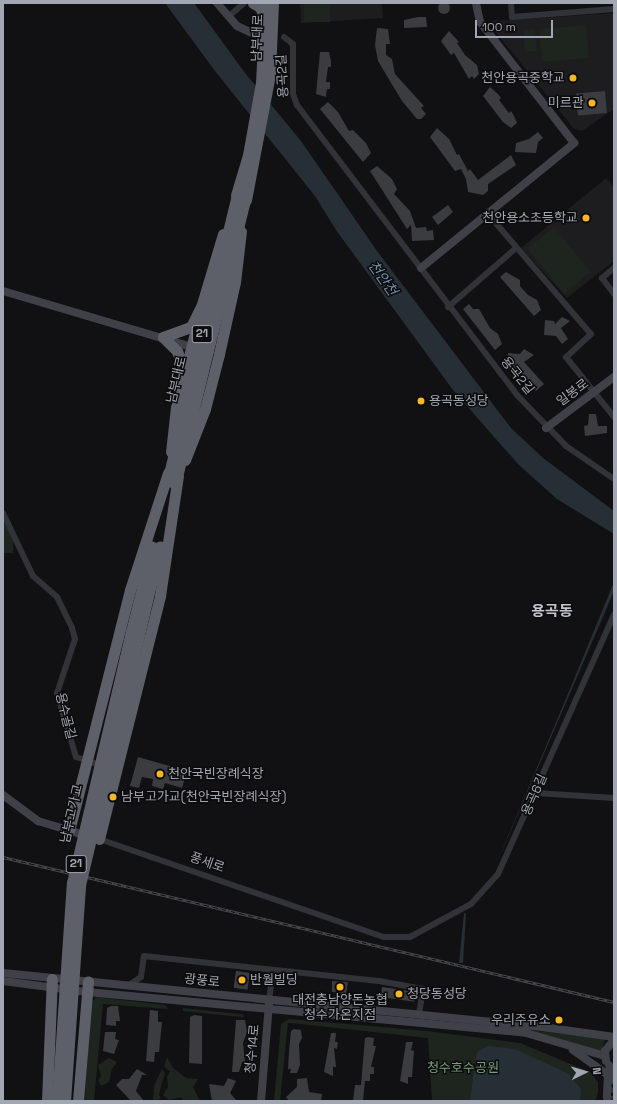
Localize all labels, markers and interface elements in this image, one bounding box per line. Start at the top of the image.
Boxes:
scale bar [477,12,555,38]
street label: 남부대로 [249,14,267,62]
text: 100 m [482,19,516,35]
street label: 용곡2길 [274,54,292,98]
place label: 천안용곡중학교 [481,70,565,86]
marker: 천안용곡중학교 [568,73,578,83]
place label: 미르관 [548,95,584,111]
marker: 미르관 [587,98,597,108]
place label: 천안용소초등학교 [482,210,578,226]
marker: 천안용소초등학교 [581,213,591,223]
water label: 천안천 [365,257,401,299]
road number: 21 [191,324,213,344]
street label: 용곡2길 [497,354,537,398]
street label: 남부대로 [164,355,190,405]
street label: 일봉로 [554,376,592,410]
place label: 용곡동성당 [429,393,489,409]
marker: 용곡동성당 [416,396,426,406]
district label: 용곡동 [531,602,573,620]
street label: 용수골길 [52,691,78,741]
place label: 천안국빈장례식장 [168,766,264,782]
marker: 천안국빈장례식장 [155,769,165,779]
street label: 용곡6길 [519,772,551,818]
street label: 남부고가교 [58,783,86,845]
place label: 남부고가교(천안국빈장례식장) [121,789,286,805]
marker: 남부고가교(천안국빈장례식장) [108,792,118,802]
street label: 풍세로 [187,850,227,876]
road number: 21 [65,854,87,874]
street label: 광풍로 [183,971,221,991]
place label: 반월빌딩 [250,972,298,988]
marker: 반월빌딩 [237,975,247,985]
marker: 대전충남양돈농협 청수가온지점 [335,982,345,992]
place label: 청당동성당 [407,986,467,1002]
marker: 청당동성당 [394,989,404,999]
place label: 대전충남양돈농협 청수가온지점 [292,993,388,1024]
place label: 우리주유소 [491,1012,551,1028]
marker: 우리주유소 [554,1015,564,1025]
street label: 청수14로 [243,1024,263,1074]
north arrow [565,1052,605,1092]
park label: 청수호수공원 [427,1060,499,1076]
text: N [590,1067,604,1075]

